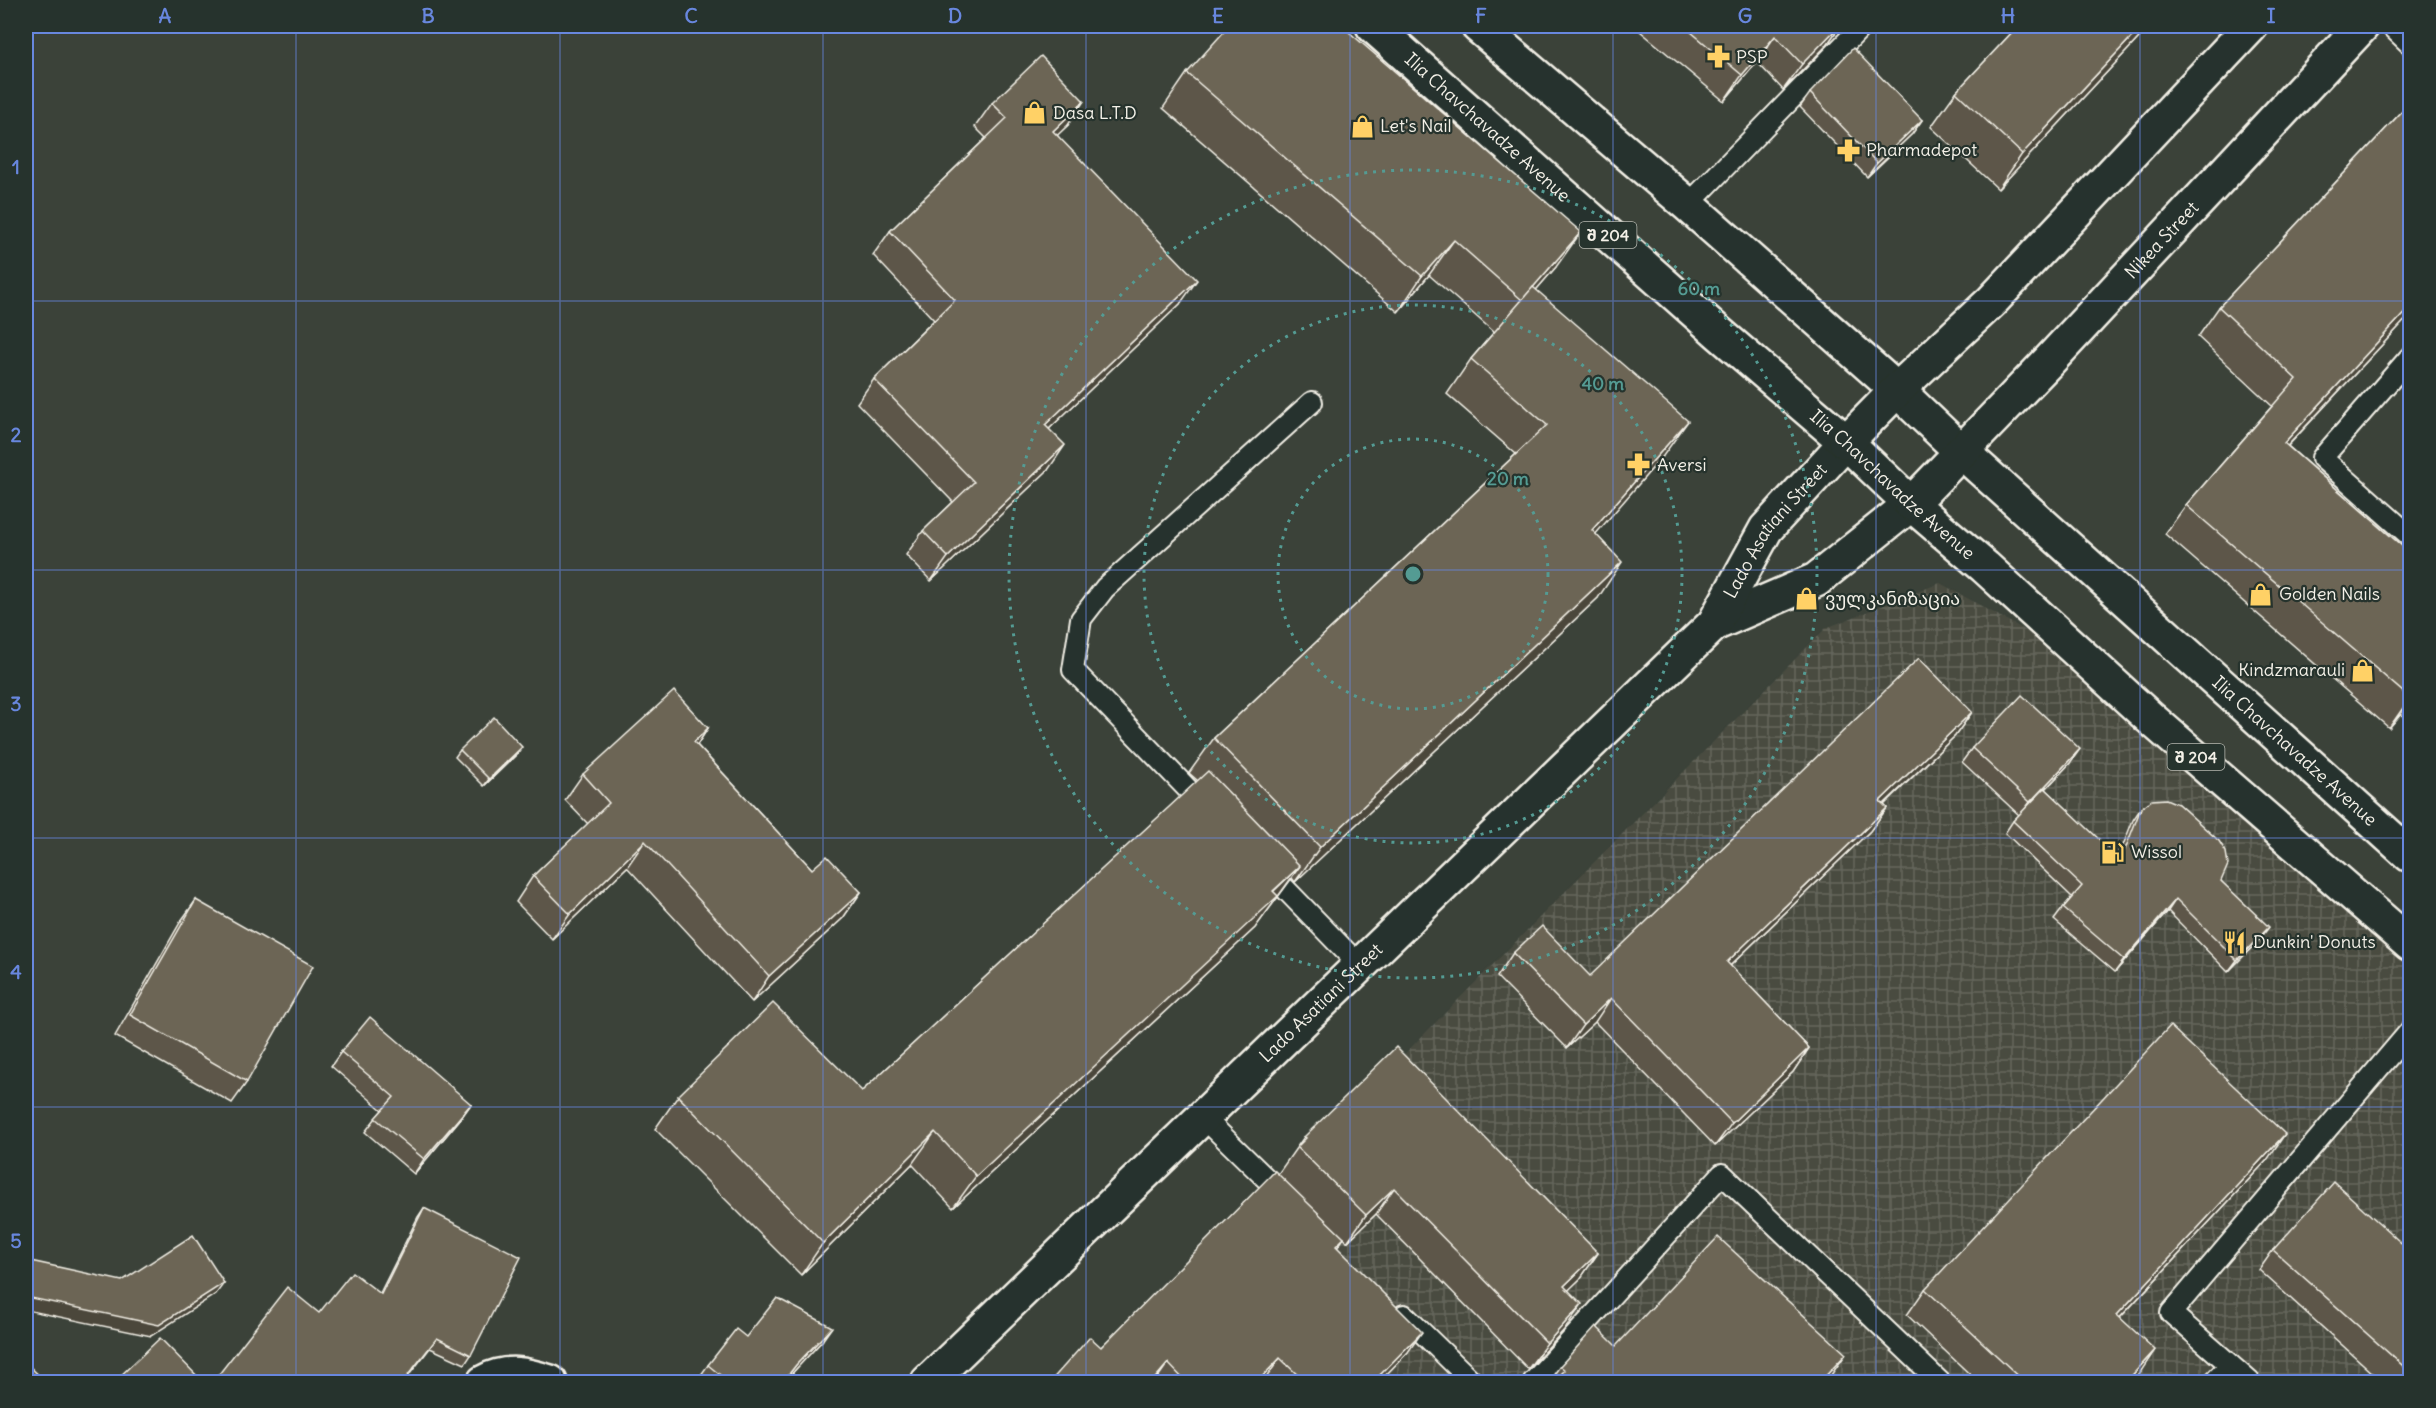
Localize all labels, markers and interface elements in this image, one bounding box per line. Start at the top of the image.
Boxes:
text: A [159,3,172,28]
text: B [421,3,435,28]
text: C [684,3,698,28]
text: D [948,3,962,28]
text: E [1212,3,1224,28]
text: F [1475,3,1487,28]
text: G [1738,3,1752,28]
text: H [2001,3,2015,28]
text: I [2267,3,2276,28]
pharmacy icon: PSP [1705,44,1731,70]
place label: PSP [1736,45,1768,68]
street label: Ilia Chavchavadze Avenue [1400,48,1575,207]
shop icon: Dasa L.T.D [1022,100,1048,126]
place label: Dasa L.T.D [1053,101,1137,124]
shop icon: Let's Nail [1349,113,1375,139]
place label: Let's Nail [1380,114,1452,137]
pharmacy icon: Pharmadepot [1835,137,1861,163]
place label: Pharmadepot [1866,138,1977,161]
text: 1 [12,154,20,179]
street label: Nikea Street [2120,196,2203,283]
road number: შ 204 [1580,222,1636,248]
text: 60 m [1678,277,1720,300]
text: 40 m [1582,372,1624,395]
street label: Ilia Chavchavadze Avenue [1806,404,1980,564]
text: 2 [11,422,22,447]
pharmacy icon: Aversi [1626,452,1652,478]
place label: Aversi [1657,453,1706,476]
street label: Lado Asatiani Street [1718,458,1832,602]
text: 20 m [1487,467,1529,490]
centre of rings [1403,564,1423,584]
shop icon: Golden Nails [2248,581,2274,607]
place label: Golden Nails [2279,582,2380,605]
shop icon: ვულკანიზაცია [1794,586,1820,612]
place label: ვულკანიზაცია [1825,587,1960,610]
shop icon: Kindzmarauli [2350,657,2376,683]
place label: Kindzmarauli [2238,658,2345,681]
street label: Ilia Chavchavadze Avenue [2208,671,2382,831]
text: 3 [10,691,22,716]
road number: შ 204 [2168,744,2224,770]
fuel station icon: Wissol [2100,839,2126,865]
place label: Wissol [2131,840,2182,863]
restaurant icon: Dunkin' Donuts [2222,929,2248,955]
place label: Dunkin' Donuts [2253,930,2376,953]
street label: Lado Asatiani Street [1254,938,1387,1067]
text: 4 [10,959,22,984]
text: 5 [10,1228,22,1253]

